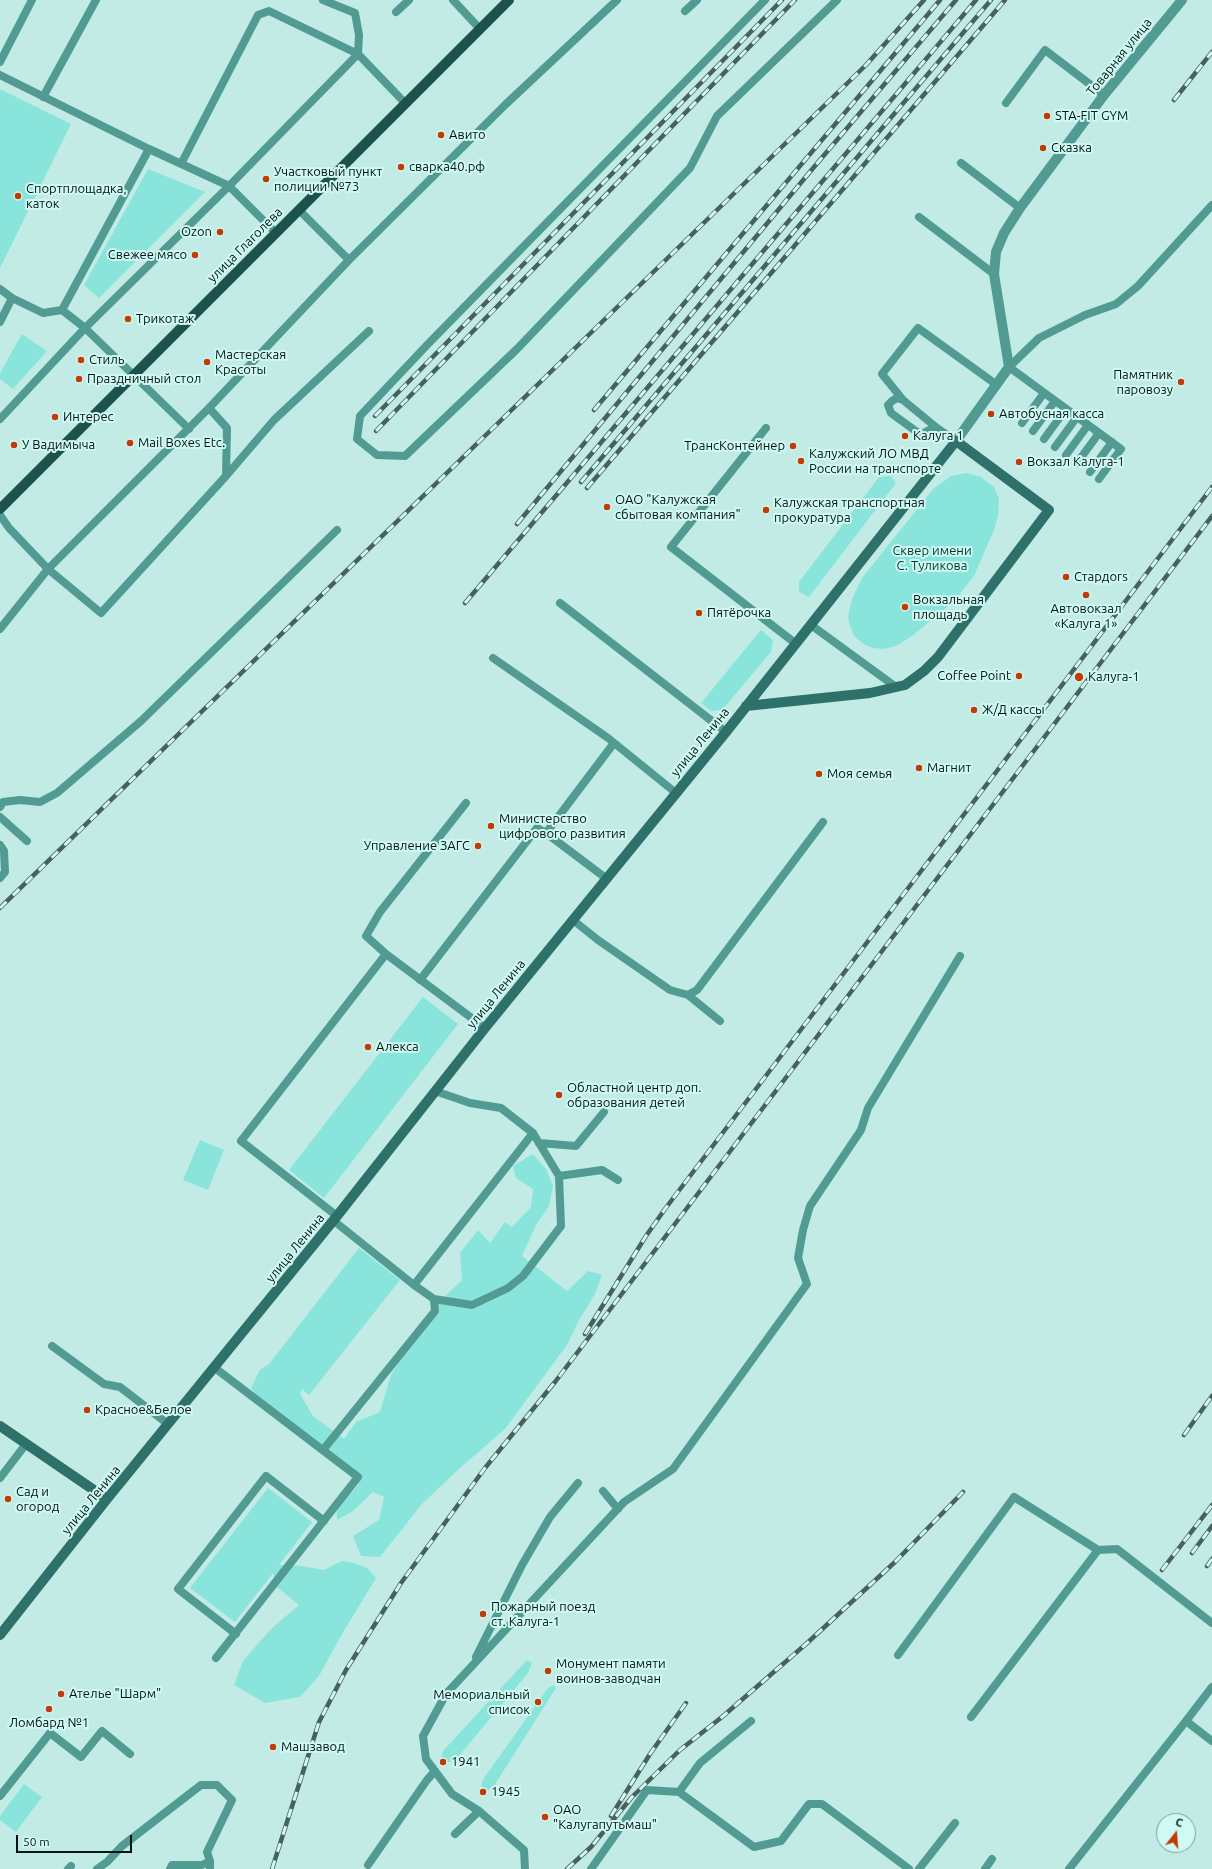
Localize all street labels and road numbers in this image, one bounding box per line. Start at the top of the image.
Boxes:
street label: Товарная улица [1083,15,1155,99]
street label: улица Глаголева [204,204,286,286]
street label: улица Ленина [667,704,733,780]
street label: улица Ленина [463,956,529,1032]
street label: улица Ленина [262,1210,328,1286]
street label: улица Ленина [58,1462,124,1538]

